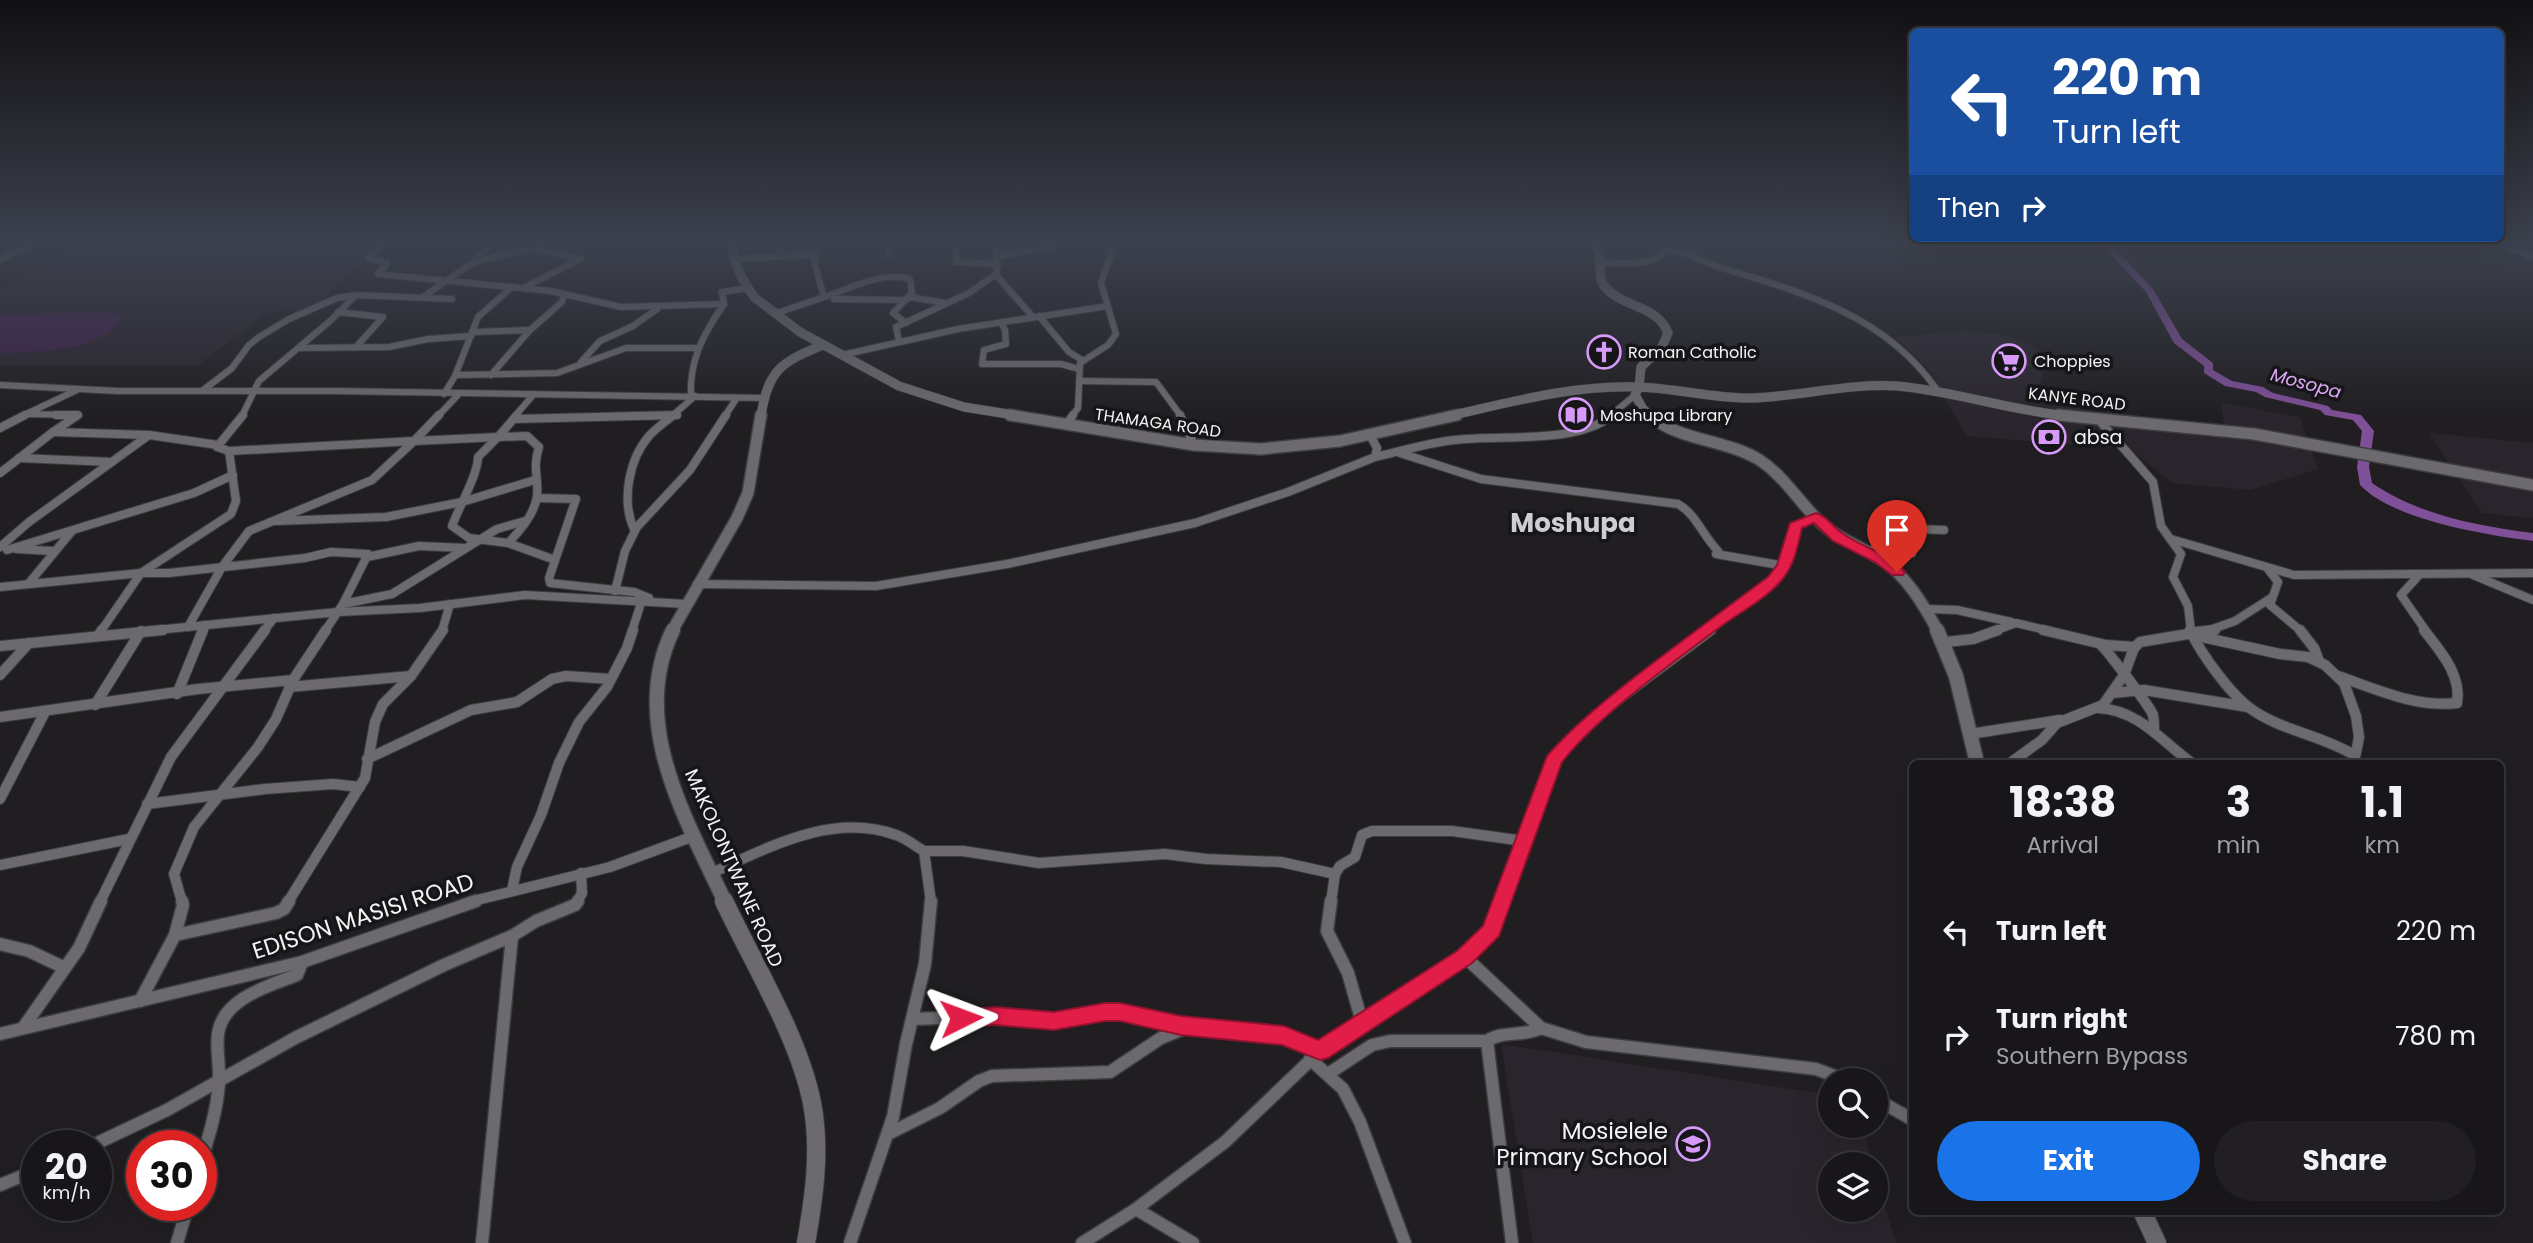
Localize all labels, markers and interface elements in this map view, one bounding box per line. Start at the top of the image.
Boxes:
text: 220 m [2052,44,2202,112]
icon: left [1937,56,2028,147]
text: Turn left [2052,109,2181,154]
icon: right [2014,189,2052,227]
text: Then [1937,190,2000,226]
church icon: Roman Catholic [1585,333,1623,371]
place label: Roman Catholic [1628,341,1757,364]
supermarket icon: Choppies [1990,342,2028,380]
place label: Choppies [2034,350,2111,373]
water label: Mosopa [2268,362,2344,404]
street label: KANYE ROAD [2027,382,2127,416]
library icon: Moshupa Library [1557,396,1595,434]
street label: THAMAGA ROAD [1094,403,1222,443]
place label: Moshupa Library [1600,404,1732,427]
bank icon: absa [2030,418,2068,456]
place label: absa [2074,424,2122,451]
pin [1867,500,1927,572]
district label: Moshupa [1510,505,1636,541]
icon: arrive [1878,511,1916,549]
street label: MAKOLONTWANE ROAD [678,765,790,971]
text: 18:38 [2009,773,2117,832]
text: 3 [2226,773,2251,832]
text: 1.1 [2361,773,2404,832]
text: Arrival [2027,829,2099,861]
text: min [2217,829,2261,861]
text: km [2364,829,2400,861]
street label: EDISON MASISI ROAD [248,865,478,967]
icon: left [1937,913,1975,951]
text: Turn left [1996,913,2107,949]
text: 220 m [2396,913,2476,949]
position arrow [924,981,998,1055]
text: Turn right [1996,1001,2128,1037]
icon: right [1937,1018,1975,1056]
text: 780 m [2395,1018,2476,1054]
text: Southern Bypass [1996,1040,2188,1072]
map controls [1818,1068,1888,1222]
button: search [1818,1068,1888,1138]
place label: Mosielele Primary School [1496,1115,1668,1173]
button: Exit [1937,1121,2200,1201]
button: Share [2214,1121,2476,1201]
school or university icon: Mosielele Primary School [1674,1125,1712,1163]
speed limit sign: 30 [126,1130,217,1221]
text: 20 [45,1142,88,1191]
button: layers [1818,1152,1888,1222]
text: km/h [43,1180,90,1205]

